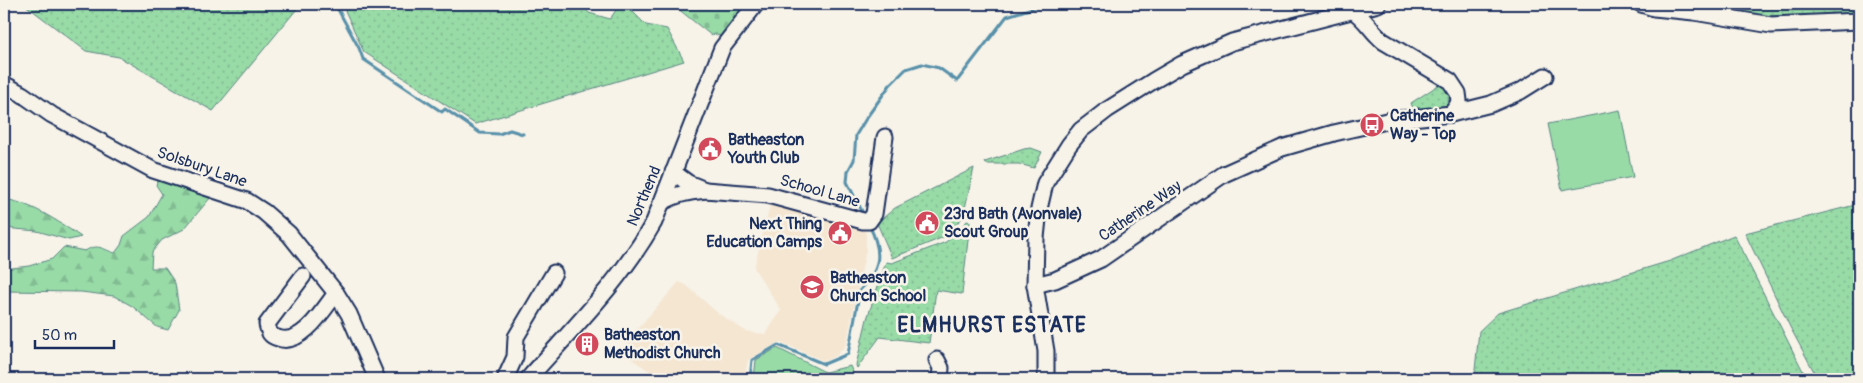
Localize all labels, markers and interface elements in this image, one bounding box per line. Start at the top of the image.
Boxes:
place label: Catherine Way - Top [1390,106,1457,144]
bus stop icon: Catherine Way - Top [1359,112,1385,138]
place label: Batheaston Youth Club [727,130,804,168]
public building icon: Batheaston Youth Club [697,136,723,162]
street label: Solsbury Lane [154,142,250,192]
street label: Northend [622,163,666,229]
street label: School Lane [778,170,862,212]
street label: Catherine Way [1095,176,1185,246]
place label: 23rd Bath (Avonvale) Scout Group [944,204,1083,242]
public building icon: 23rd Bath (Avonvale) Scout Group [914,210,940,236]
place label: Next Thing Education Camps [706,214,823,252]
public building icon: Next Thing Education Camps [827,220,853,246]
place label: Batheaston Church School [830,268,926,306]
school or university icon: Batheaston Church School [799,274,825,300]
district label: ELMHURST ESTATE [897,312,1087,339]
scale bar [35,318,114,350]
place label: Batheaston Methodist Church [604,325,721,363]
text: 50 m [42,326,77,345]
building icon: Batheaston Methodist Church [574,331,600,357]

